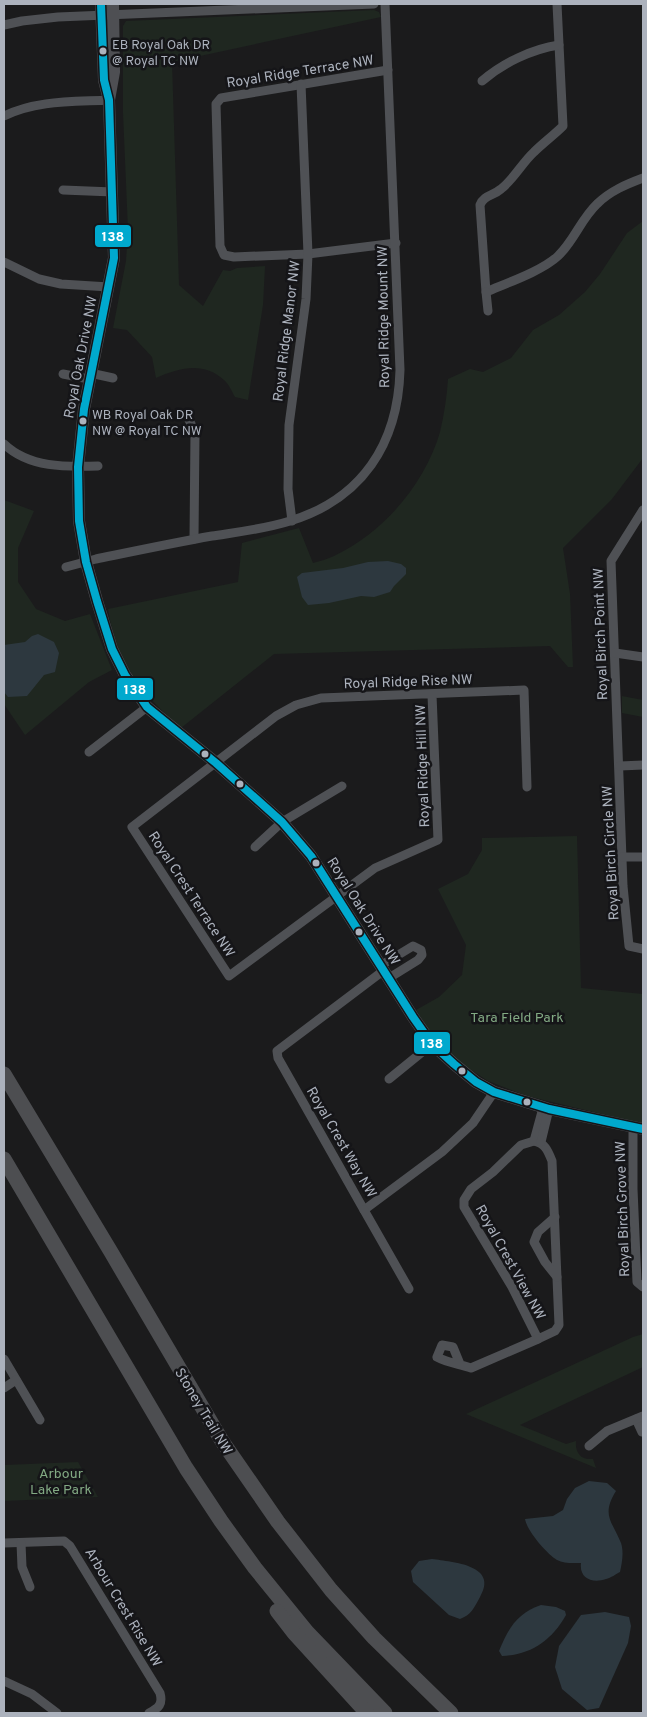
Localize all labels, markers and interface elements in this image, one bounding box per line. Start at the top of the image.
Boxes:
place label: EB Royal Oak DR @ Royal TC NW [112,38,210,70]
marker: EB Royal Oak DR @ Royal TC NW [98,46,108,56]
street label: Royal Ridge Terrace NW [225,52,375,93]
line badge: 138 [94,224,132,248]
text: 138 [102,229,124,246]
street label: Royal Ridge Mount NW [375,245,394,388]
street label: Royal Ridge Manor NW [270,259,305,403]
street label: Royal Oak Drive NW [61,294,102,420]
place label: WB Royal Oak DR NW @ Royal TC NW [92,408,202,440]
marker: WB Royal Oak DR NW @ Royal TC NW [78,416,88,426]
street label: Royal Birch Point NW [591,567,612,700]
street label: Royal Ridge Rise NW [343,672,473,693]
line badge: 138 [116,677,154,701]
text: 138 [124,682,146,699]
street label: Royal Ridge Hill NW [413,704,434,828]
unlabelled marker [200,749,210,759]
unlabelled marker [235,779,245,789]
street label: Royal Birch Circle NW [599,785,624,921]
street label: Royal Crest Terrace NW [144,829,238,961]
street label: Royal Oak Drive NW [323,855,403,969]
unlabelled marker [311,858,321,868]
unlabelled marker [354,927,364,937]
park label: Tara Field Park [470,1010,564,1027]
line badge: 138 [413,1031,451,1055]
text: 138 [421,1036,443,1053]
unlabelled marker [457,1066,467,1076]
street label: Royal Crest Way NW [302,1084,380,1202]
unlabelled marker [522,1097,532,1107]
street label: Royal Birch Grove NW [613,1140,634,1277]
street label: Royal Crest View NW [471,1202,549,1323]
street label: Stoney Trail NW [170,1365,235,1458]
park label: Arbour Lake Park [30,1466,92,1499]
street label: Arbour Crest Rise NW [80,1545,165,1671]

